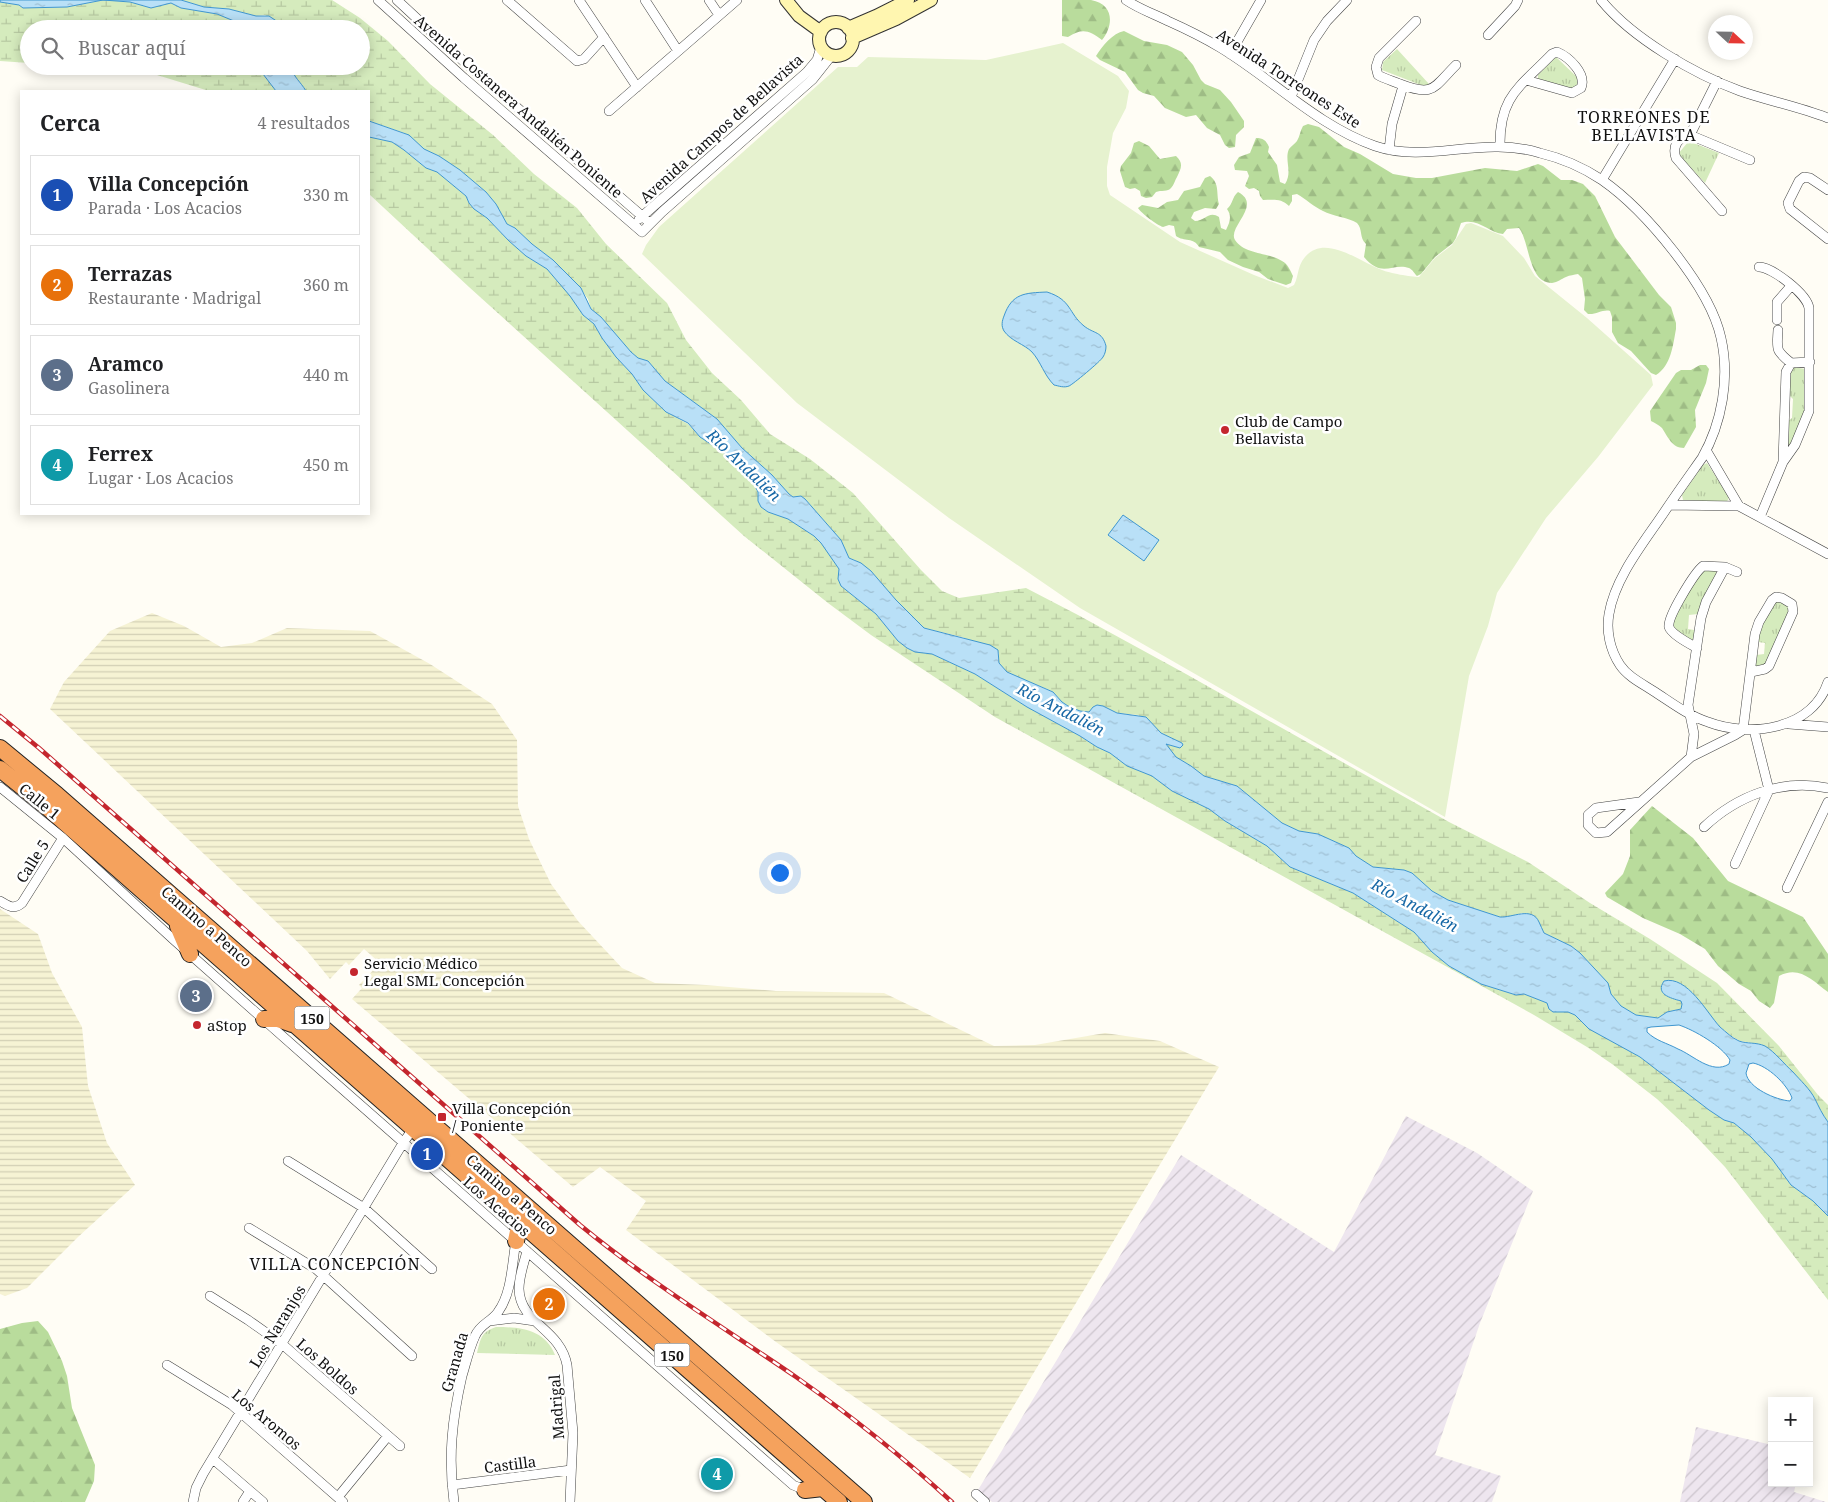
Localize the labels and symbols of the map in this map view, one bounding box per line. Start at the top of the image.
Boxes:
street label: Avenida Costanera Andalién Poniente [411,10,627,202]
north arrow [1708,15,1753,60]
street label: Avenida Torreones Este [1213,24,1365,132]
street label: Avenida Campos de Bellavista [635,49,807,207]
district label: TORREONES DE BELLAVISTA [1578,106,1710,146]
place label: Club de Campo Bellavista [1235,411,1342,448]
water label: Río Andalién [701,423,786,506]
marker: Club de Campo Bellavista [1219,424,1231,436]
water label: Río Andalién [1013,677,1109,741]
street label: Calle 1 [15,778,65,824]
street label: Calle 5 [11,836,53,886]
your location [767,860,793,886]
water label: Río Andalién [1367,872,1463,937]
street label: Camino a Penco [157,881,257,971]
place label: Servicio Médico Legal SML Concepción [364,953,525,990]
marker: Servicio Médico Legal SML Concepción [348,966,360,978]
pin: 3 [180,977,212,1015]
road number: 150 [294,1006,330,1030]
place label: aStop [207,1015,247,1035]
marker: aStop [191,1019,203,1031]
place label: Villa Concepción / Poniente [452,1098,572,1135]
marker: Villa Concepción / Poniente [436,1111,448,1123]
pin: 1 [411,1135,443,1173]
street label: Camino a Penco [462,1149,562,1239]
street label: Los Acacios [459,1171,535,1241]
district label: VILLA CONCEPCIÓN [249,1253,421,1275]
street label: Los Naranjos [244,1281,310,1371]
pin: 2 [533,1285,565,1323]
street label: Granada [436,1330,472,1394]
street label: Los Boldos [293,1333,364,1399]
road number: 150 [654,1344,690,1366]
street label: Madrigal [544,1374,568,1440]
street label: Los Aromos [228,1384,306,1454]
street label: Castilla [483,1451,537,1477]
pin: 4 [701,1455,733,1493]

